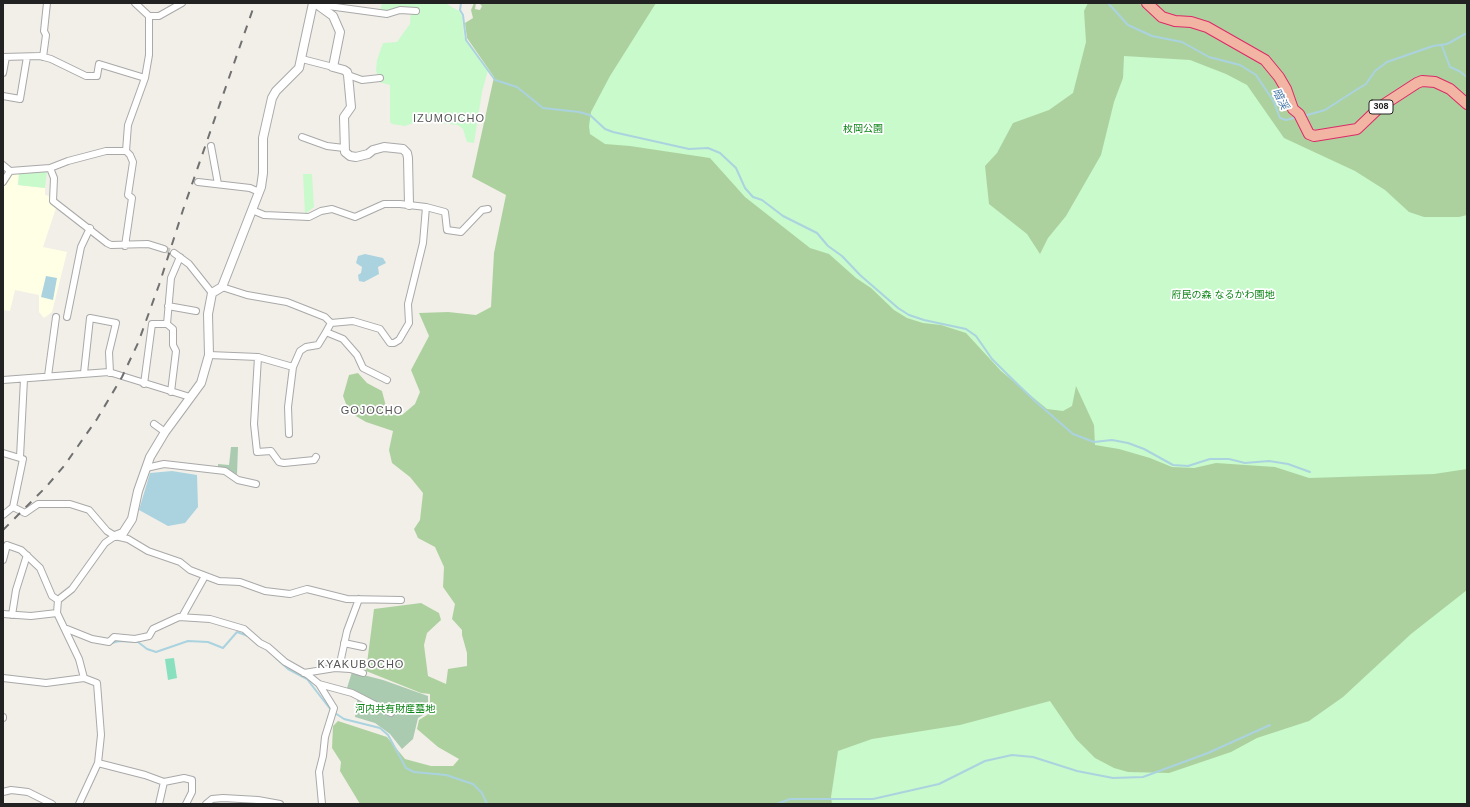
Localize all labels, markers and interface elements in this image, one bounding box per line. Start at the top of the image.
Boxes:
water label: 暗渓 [1269,86,1291,112]
road number: 308 [1369,100,1393,114]
district label: IZUMOICHO [413,112,485,126]
park label: 枚岡公園 [843,123,883,135]
park label: 府民の森 なるかわ園地 [1172,289,1274,301]
district label: GOJOCHO [341,404,403,418]
district label: KYAKUBOCHO [318,658,404,672]
park label: 河内共有財産墓地 [355,703,435,715]

